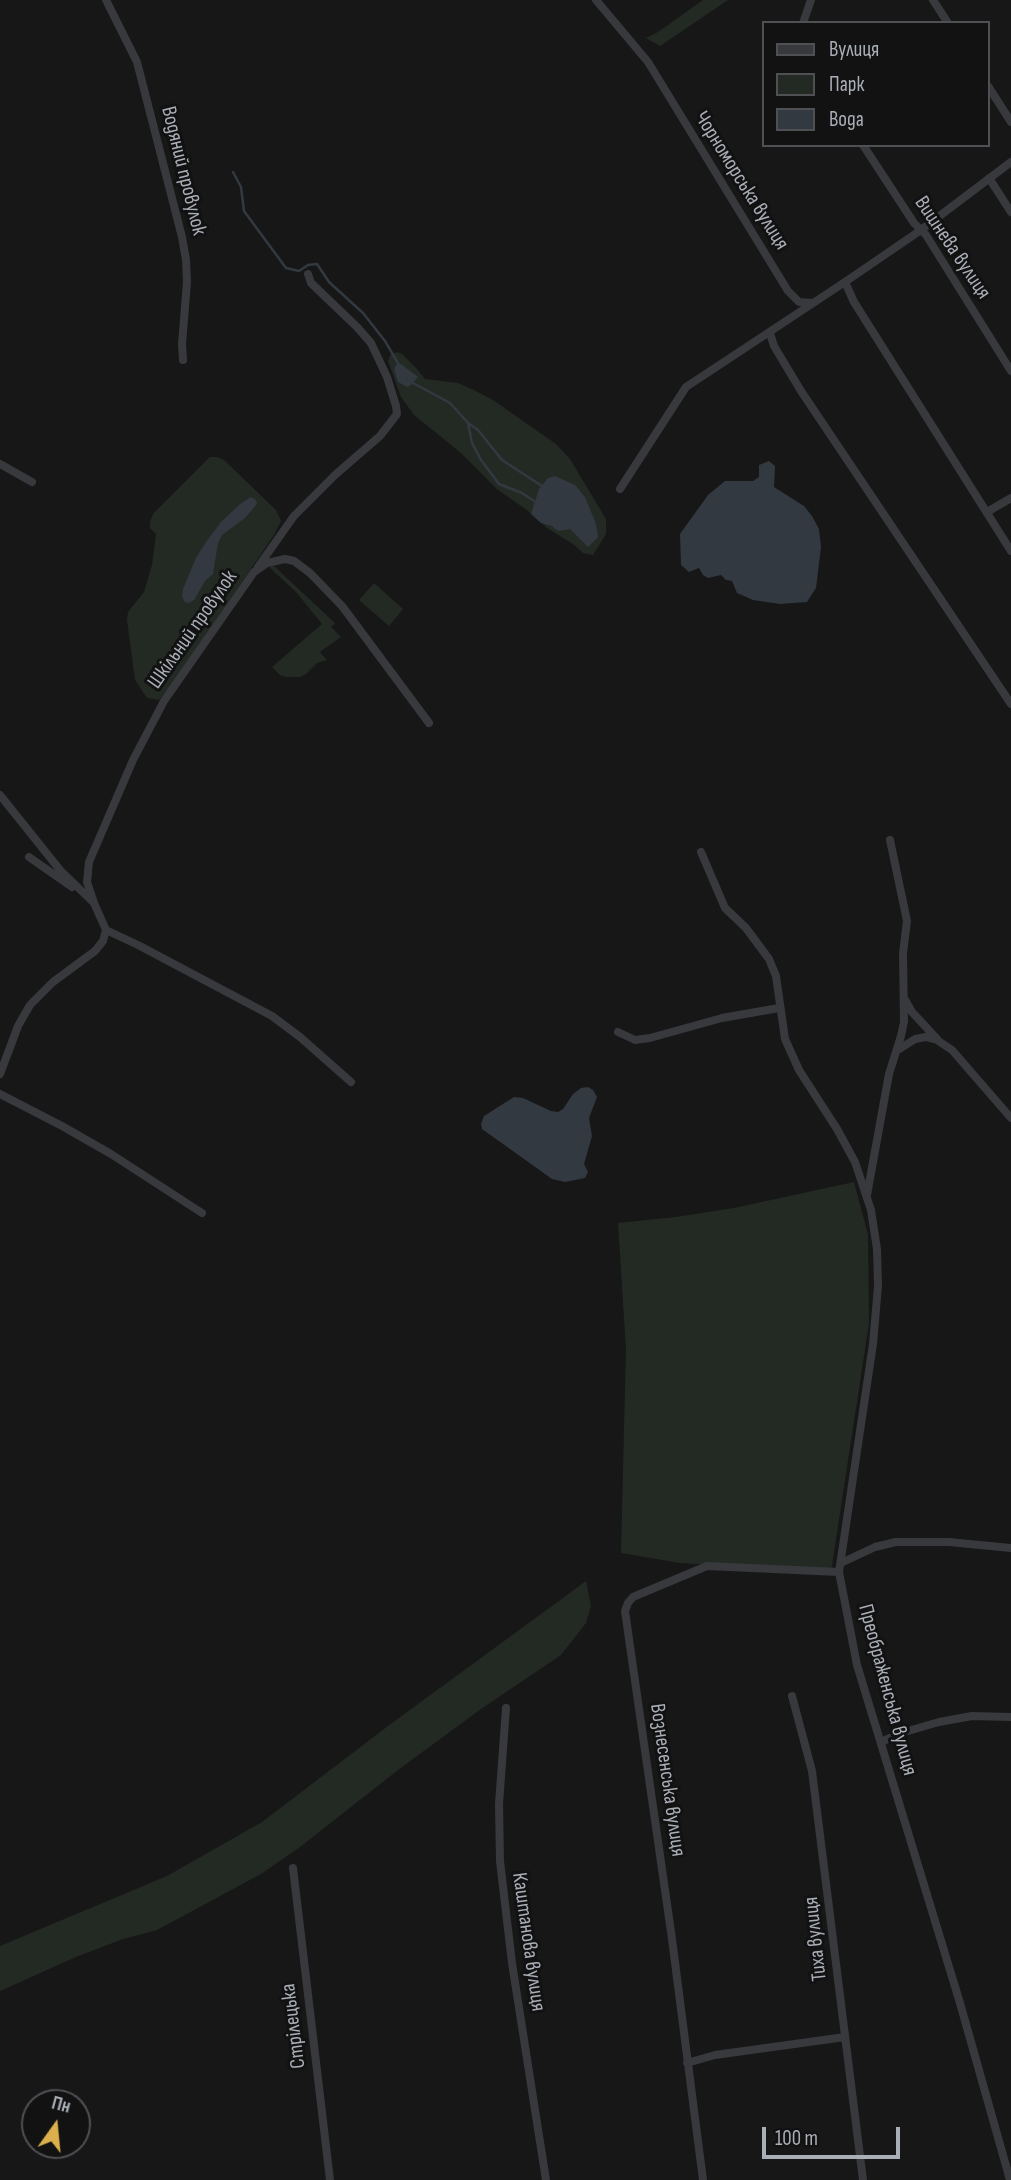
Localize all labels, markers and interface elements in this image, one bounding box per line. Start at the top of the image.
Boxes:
legend [762,21,990,147]
text: Вулиця [829,37,879,62]
text: Парк [829,72,864,97]
street label: Водяний провулок [155,104,211,238]
street label: Чорноморська вулиця [688,107,794,255]
text: Вода [829,107,864,132]
street label: Вишнева вулиця [908,192,996,304]
street label: Шкільний провулок [143,566,243,694]
street label: Преображенська вулиця [852,1602,922,1778]
street label: Вознесенська вулиця [644,1702,690,1858]
street label: Каштанова вулиця [506,1871,550,2013]
street label: Тиха вулиця [799,1896,833,1982]
street label: Стрілецька [276,1982,312,2070]
north arrow [21,2089,91,2159]
text: Пн [49,2092,73,2119]
scale bar [766,2114,904,2158]
text: 100 m [775,2126,818,2151]

